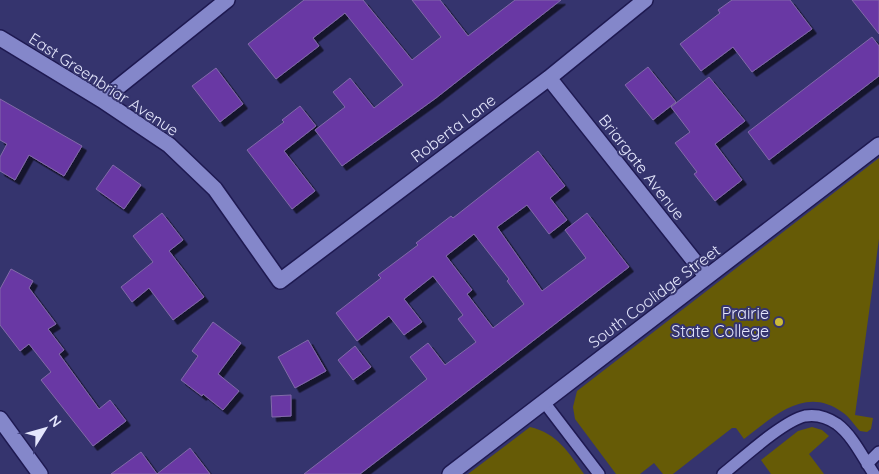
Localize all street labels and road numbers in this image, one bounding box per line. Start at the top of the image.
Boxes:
street label: East Greenbriar Avenue [25,28,183,140]
street label: Roberta Lane [407,90,499,166]
street label: Briargate Avenue [595,110,689,224]
street label: South Coolidge Street [584,240,724,352]

